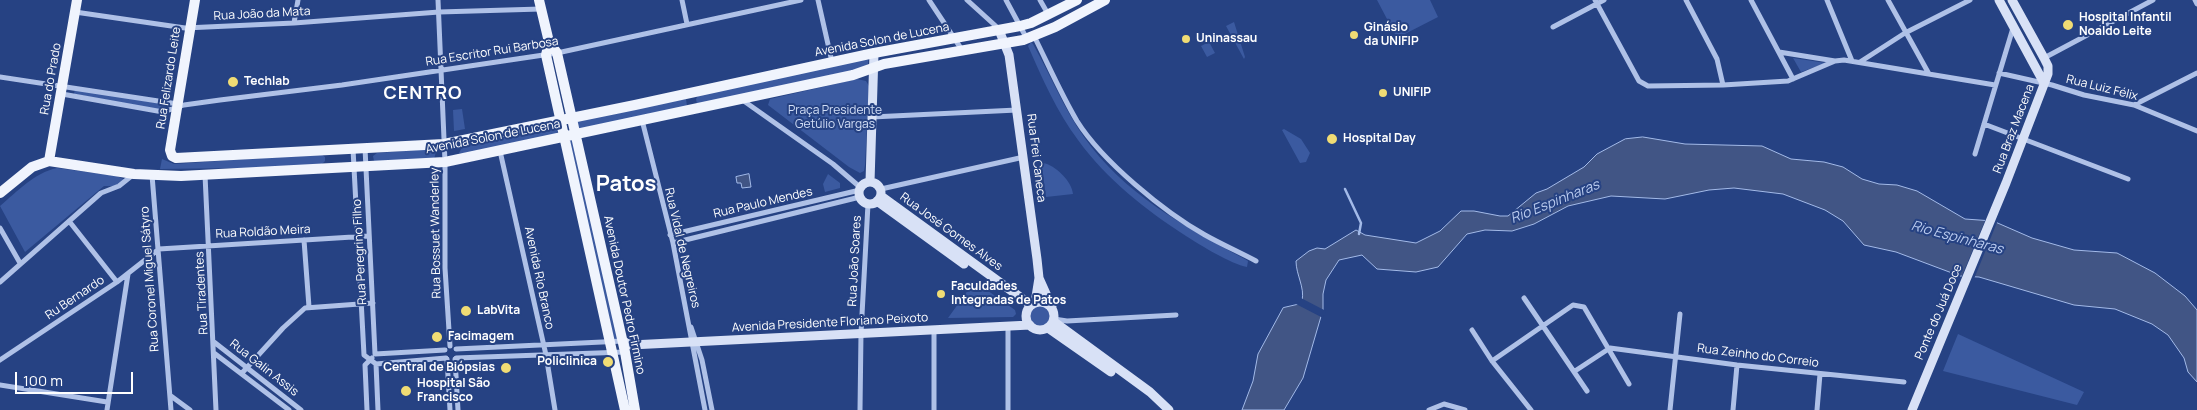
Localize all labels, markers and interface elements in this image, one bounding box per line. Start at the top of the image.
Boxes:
street label: Rua João da Mata [213,4,311,24]
place label: Hospital Infantil Noaldo Leite [2079,11,2172,39]
marker: Hospital Infantil Noaldo Leite [2061,18,2075,32]
street label: Avenida Solon de Lucena [814,20,950,60]
place label: Ginásio da UNIFIP [1364,21,1419,49]
street label: Rua Felizardo Leite [154,26,184,130]
marker: Ginásio da UNIFIP [1348,29,1360,41]
place label: Uninassau [1196,32,1257,46]
marker: Uninassau [1180,33,1192,45]
street label: Rua Escritor Rui Barbosa [424,34,560,70]
street label: Rua do Prado [38,42,64,116]
street label: Rua Luiz Félix [2065,72,2139,104]
marker: Techlab [226,75,240,89]
place label: Techlab [244,75,290,89]
street label: Rua Braz Macena [1990,82,2038,176]
district label: CENTRO [383,83,463,105]
place label: UNIFIP [1393,86,1431,100]
marker: UNIFIP [1377,87,1389,99]
park label: Praça Presidente Getúlio Vargas [788,104,882,132]
street label: Rua Frei Caneca [1023,113,1049,203]
street label: Avenida Solon de Lucena [425,117,561,157]
marker: Hospital Day [1325,132,1339,146]
place label: Hospital Day [1343,132,1416,146]
street label: Rua Bossuet Wanderley [428,167,444,299]
district label: Patos [596,172,656,198]
water label: Rio Espinharas [1508,177,1602,227]
street label: Rua Paulo Mendes [712,185,814,221]
street label: Rua Vidal de Negreiros [661,186,703,310]
street label: Rua José Gomes Alves [897,190,1005,274]
street label: Rua Peregrino Filho [350,199,370,305]
street label: Rua Coronel Miguel Sátyro [138,206,162,352]
street label: Avenida Doutor Pedro Firmino [600,214,648,376]
street label: Rua João Soares [845,215,865,307]
water label: Rio Espinharas [1909,218,2005,258]
street label: Rua Roldão Meira [215,222,311,242]
street label: Avenida Rio Branco [521,225,557,331]
street label: Rua Tiradentes [193,251,211,335]
street label: Ponte do Juá Doce [1912,262,1966,362]
street label: Ru Bernardo [43,273,107,323]
place label: Faculdades Integradas de Patos [951,280,1066,308]
marker: Faculdades Integradas de Patos [935,288,947,300]
marker: LabVita [459,304,473,318]
place label: LabVita [477,304,520,318]
street label: Avenida Presidente Floriano Peixoto [731,311,929,335]
marker: Facimagem [430,330,444,344]
place label: Facimagem [448,330,514,344]
street label: Rua Galin Assis [227,337,301,399]
street label: Rua Zeinho do Correio [1696,341,1820,371]
place label: Policlinica [537,355,597,369]
marker: Policlinica [601,355,615,369]
place label: Central de Biópsias [383,361,495,375]
marker: Central de Biópsias [499,361,513,375]
scale bar [18,362,135,394]
text: 100 m [23,370,63,391]
place label: Hospital São Francisco [417,377,490,405]
marker: Hospital São Francisco [399,384,413,398]

